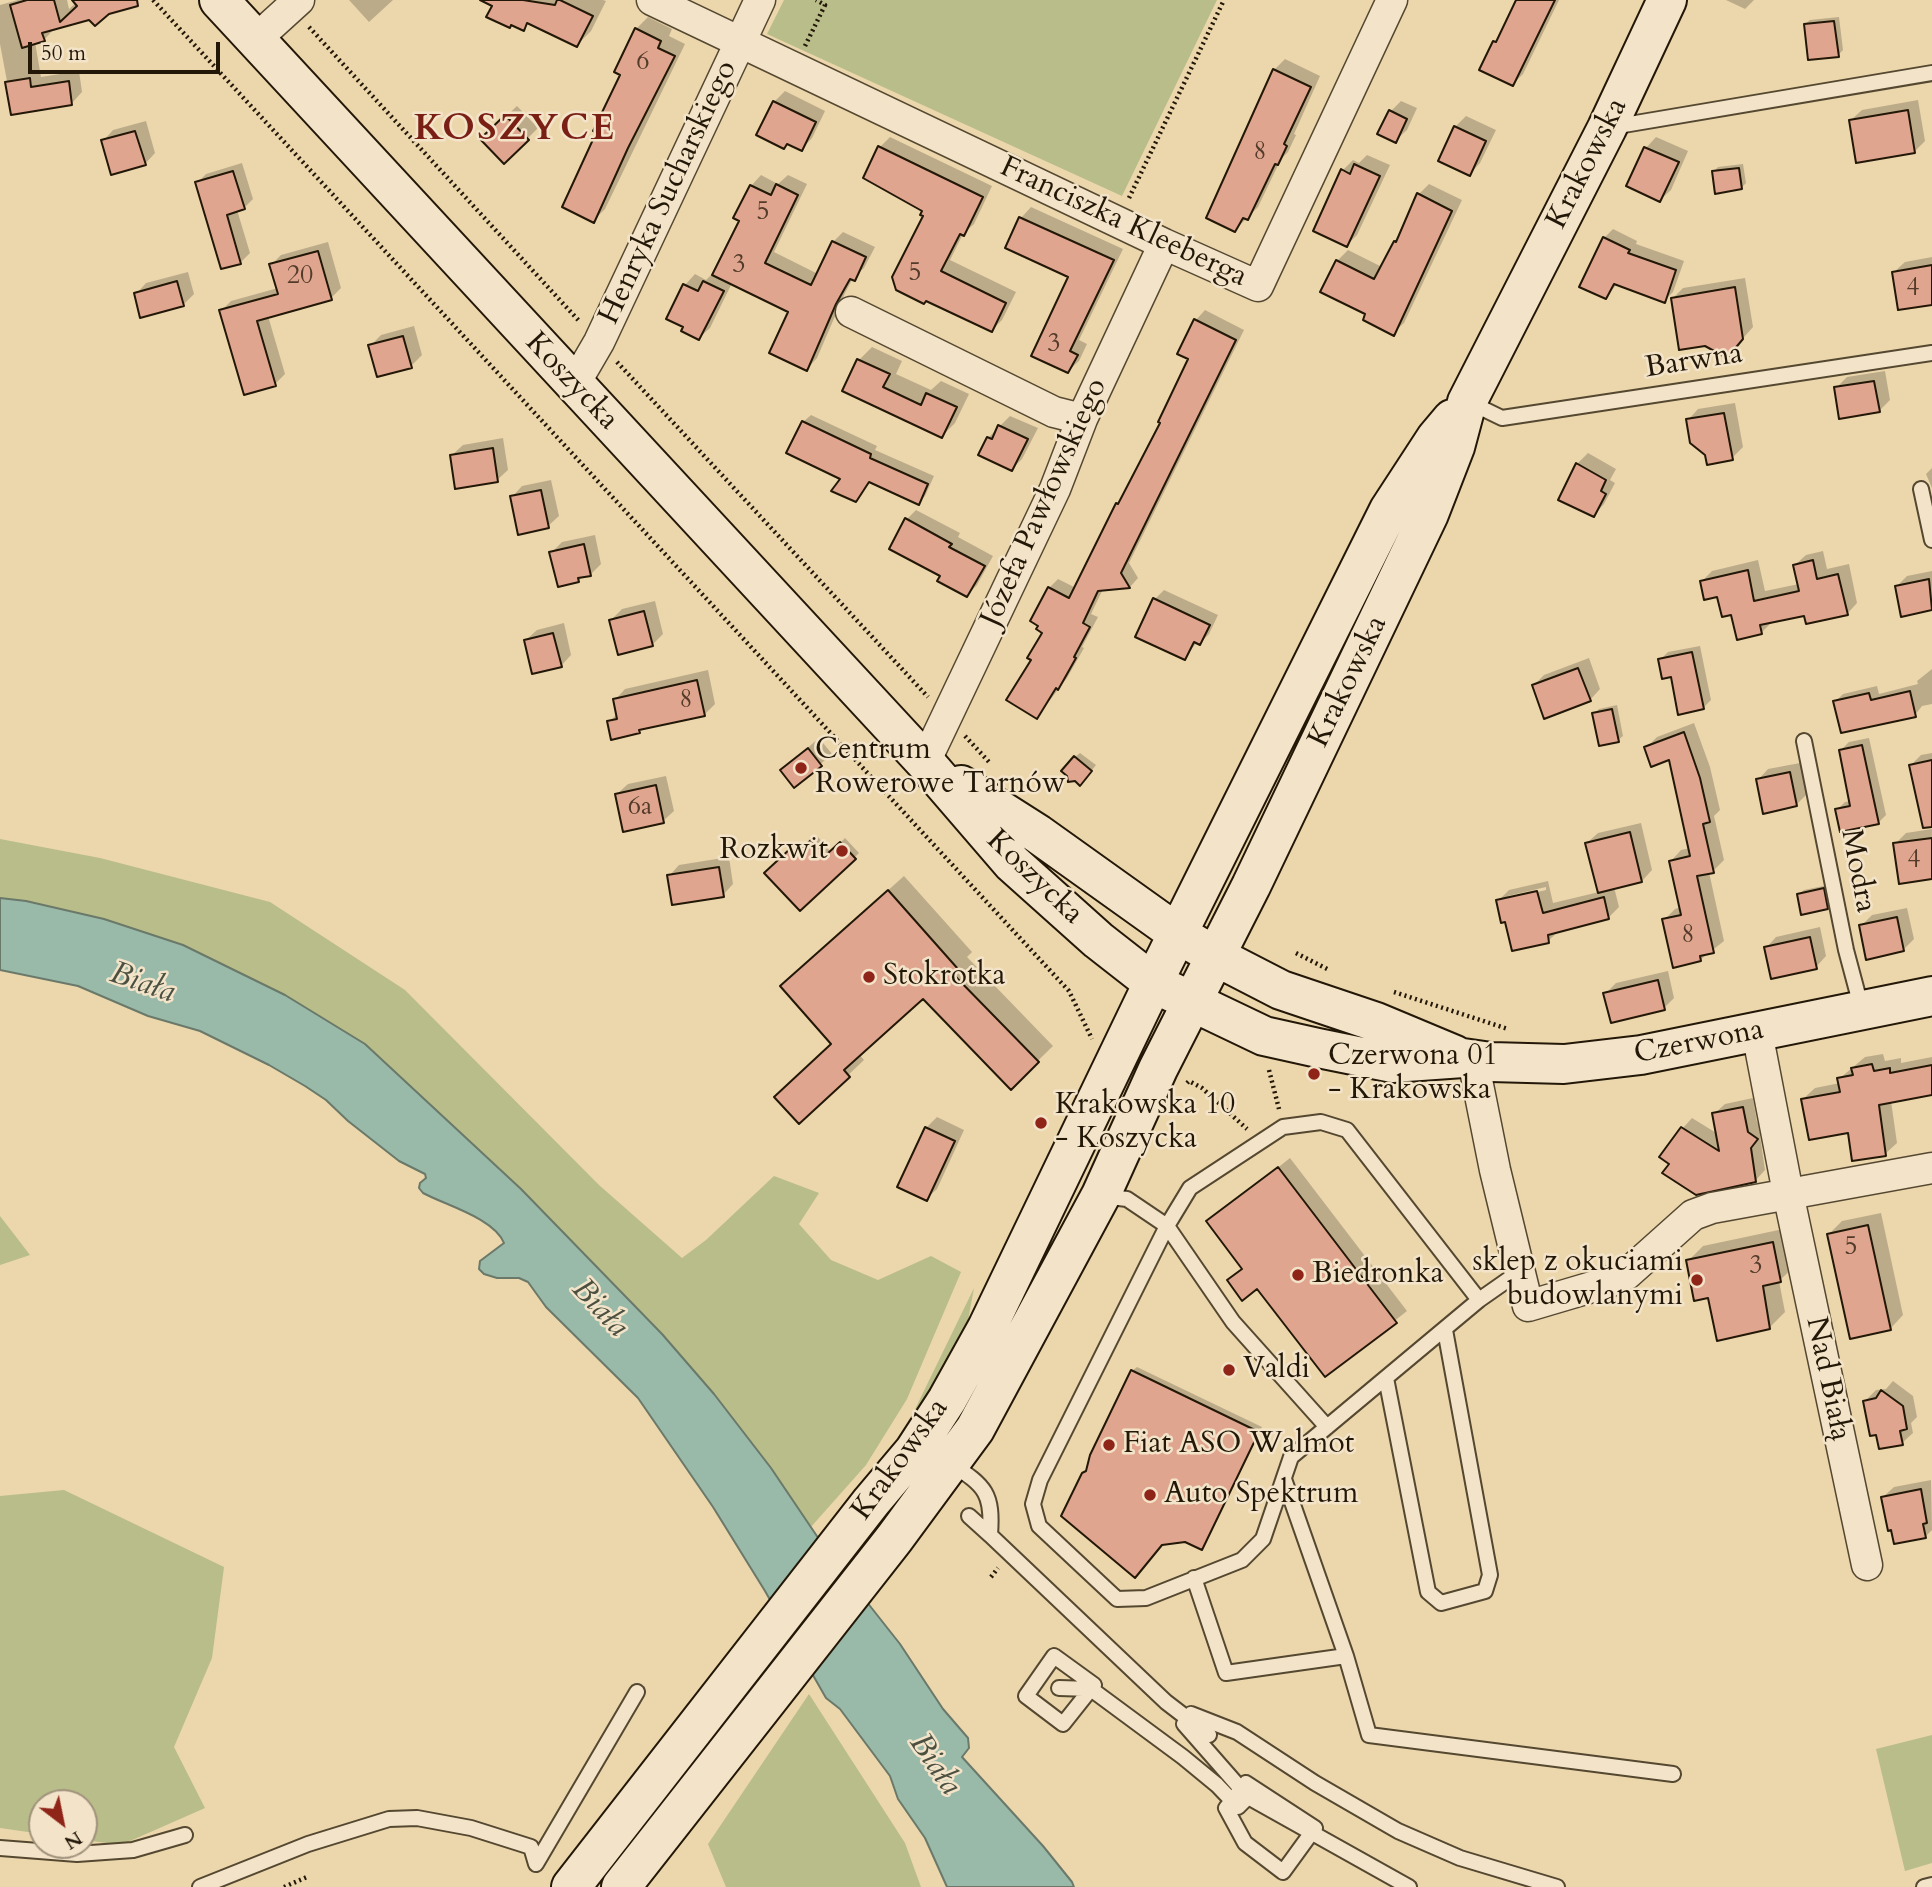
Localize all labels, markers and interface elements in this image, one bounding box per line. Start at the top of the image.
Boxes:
scale bar [32,28,224,72]
text: 50 m [41,39,86,68]
house number: 6 [636,47,650,79]
street label: Henryka Sucharskiego [592,56,746,330]
street label: Krakowska [1540,93,1636,235]
district label: KOSZYCE [415,108,615,152]
house number: 8 [1253,137,1267,169]
street label: Franciszka Kleeberga [994,150,1252,296]
house number: 5 [756,197,770,229]
house number: 3 [732,250,746,282]
house number: 5 [908,258,922,290]
house number: 20 [287,261,313,293]
house number: 4 [1906,273,1920,305]
street label: Koszycka [517,326,625,438]
house number: 3 [1047,329,1061,361]
street label: Barwna [1643,337,1745,387]
street label: Józefa Pawłowskiego [974,373,1116,633]
street label: Krakowska [1302,610,1396,754]
house number: 8 [679,685,693,717]
place label: Centrum Rowerowe Tarnów [815,733,1066,804]
marker: Centrum Rowerowe Tarnów [793,760,809,776]
house number: 6a [628,792,652,824]
street label: Koszycka [978,823,1090,933]
street label: Modra [1831,826,1883,916]
place label: Rozkwit [720,833,828,869]
marker: Rozkwit [834,843,850,859]
house number: 4 [1907,845,1921,877]
house number: 8 [1681,920,1695,952]
water label: Biała [104,955,180,1013]
place label: Stokrotka [883,959,1005,995]
marker: Stokrotka [861,969,877,985]
street label: Czerwona [1631,1013,1767,1073]
place label: Czerwona 01 - Krakowska [1328,1039,1498,1110]
marker: Czerwona 01 - Krakowska [1306,1066,1322,1082]
place label: Krakowska 10 - Koszycka [1055,1088,1235,1158]
marker: Krakowska 10 - Koszycka [1033,1115,1049,1131]
house number: 5 [1844,1232,1858,1264]
place label: sklep z okuciami budowlanymi [1473,1245,1683,1316]
house number: 3 [1749,1251,1763,1283]
place label: Biedronka [1312,1257,1444,1293]
marker: Biedronka [1290,1267,1306,1283]
water label: Biała [562,1272,636,1346]
marker: sklep z okuciami budowlanymi [1689,1272,1705,1288]
street label: Nad Białą [1796,1314,1858,1444]
place label: Valdi [1243,1352,1310,1388]
marker: Valdi [1221,1362,1237,1378]
street label: Krakowska [845,1392,957,1528]
place label: Fiat ASO Walmot [1123,1427,1354,1463]
marker: Fiat ASO Walmot [1101,1437,1117,1453]
place label: Auto Spektrum [1164,1477,1358,1513]
marker: Auto Spektrum [1142,1487,1158,1503]
water label: Biała [900,1727,968,1803]
north arrow [28,1789,98,1859]
text: N [59,1825,87,1856]

